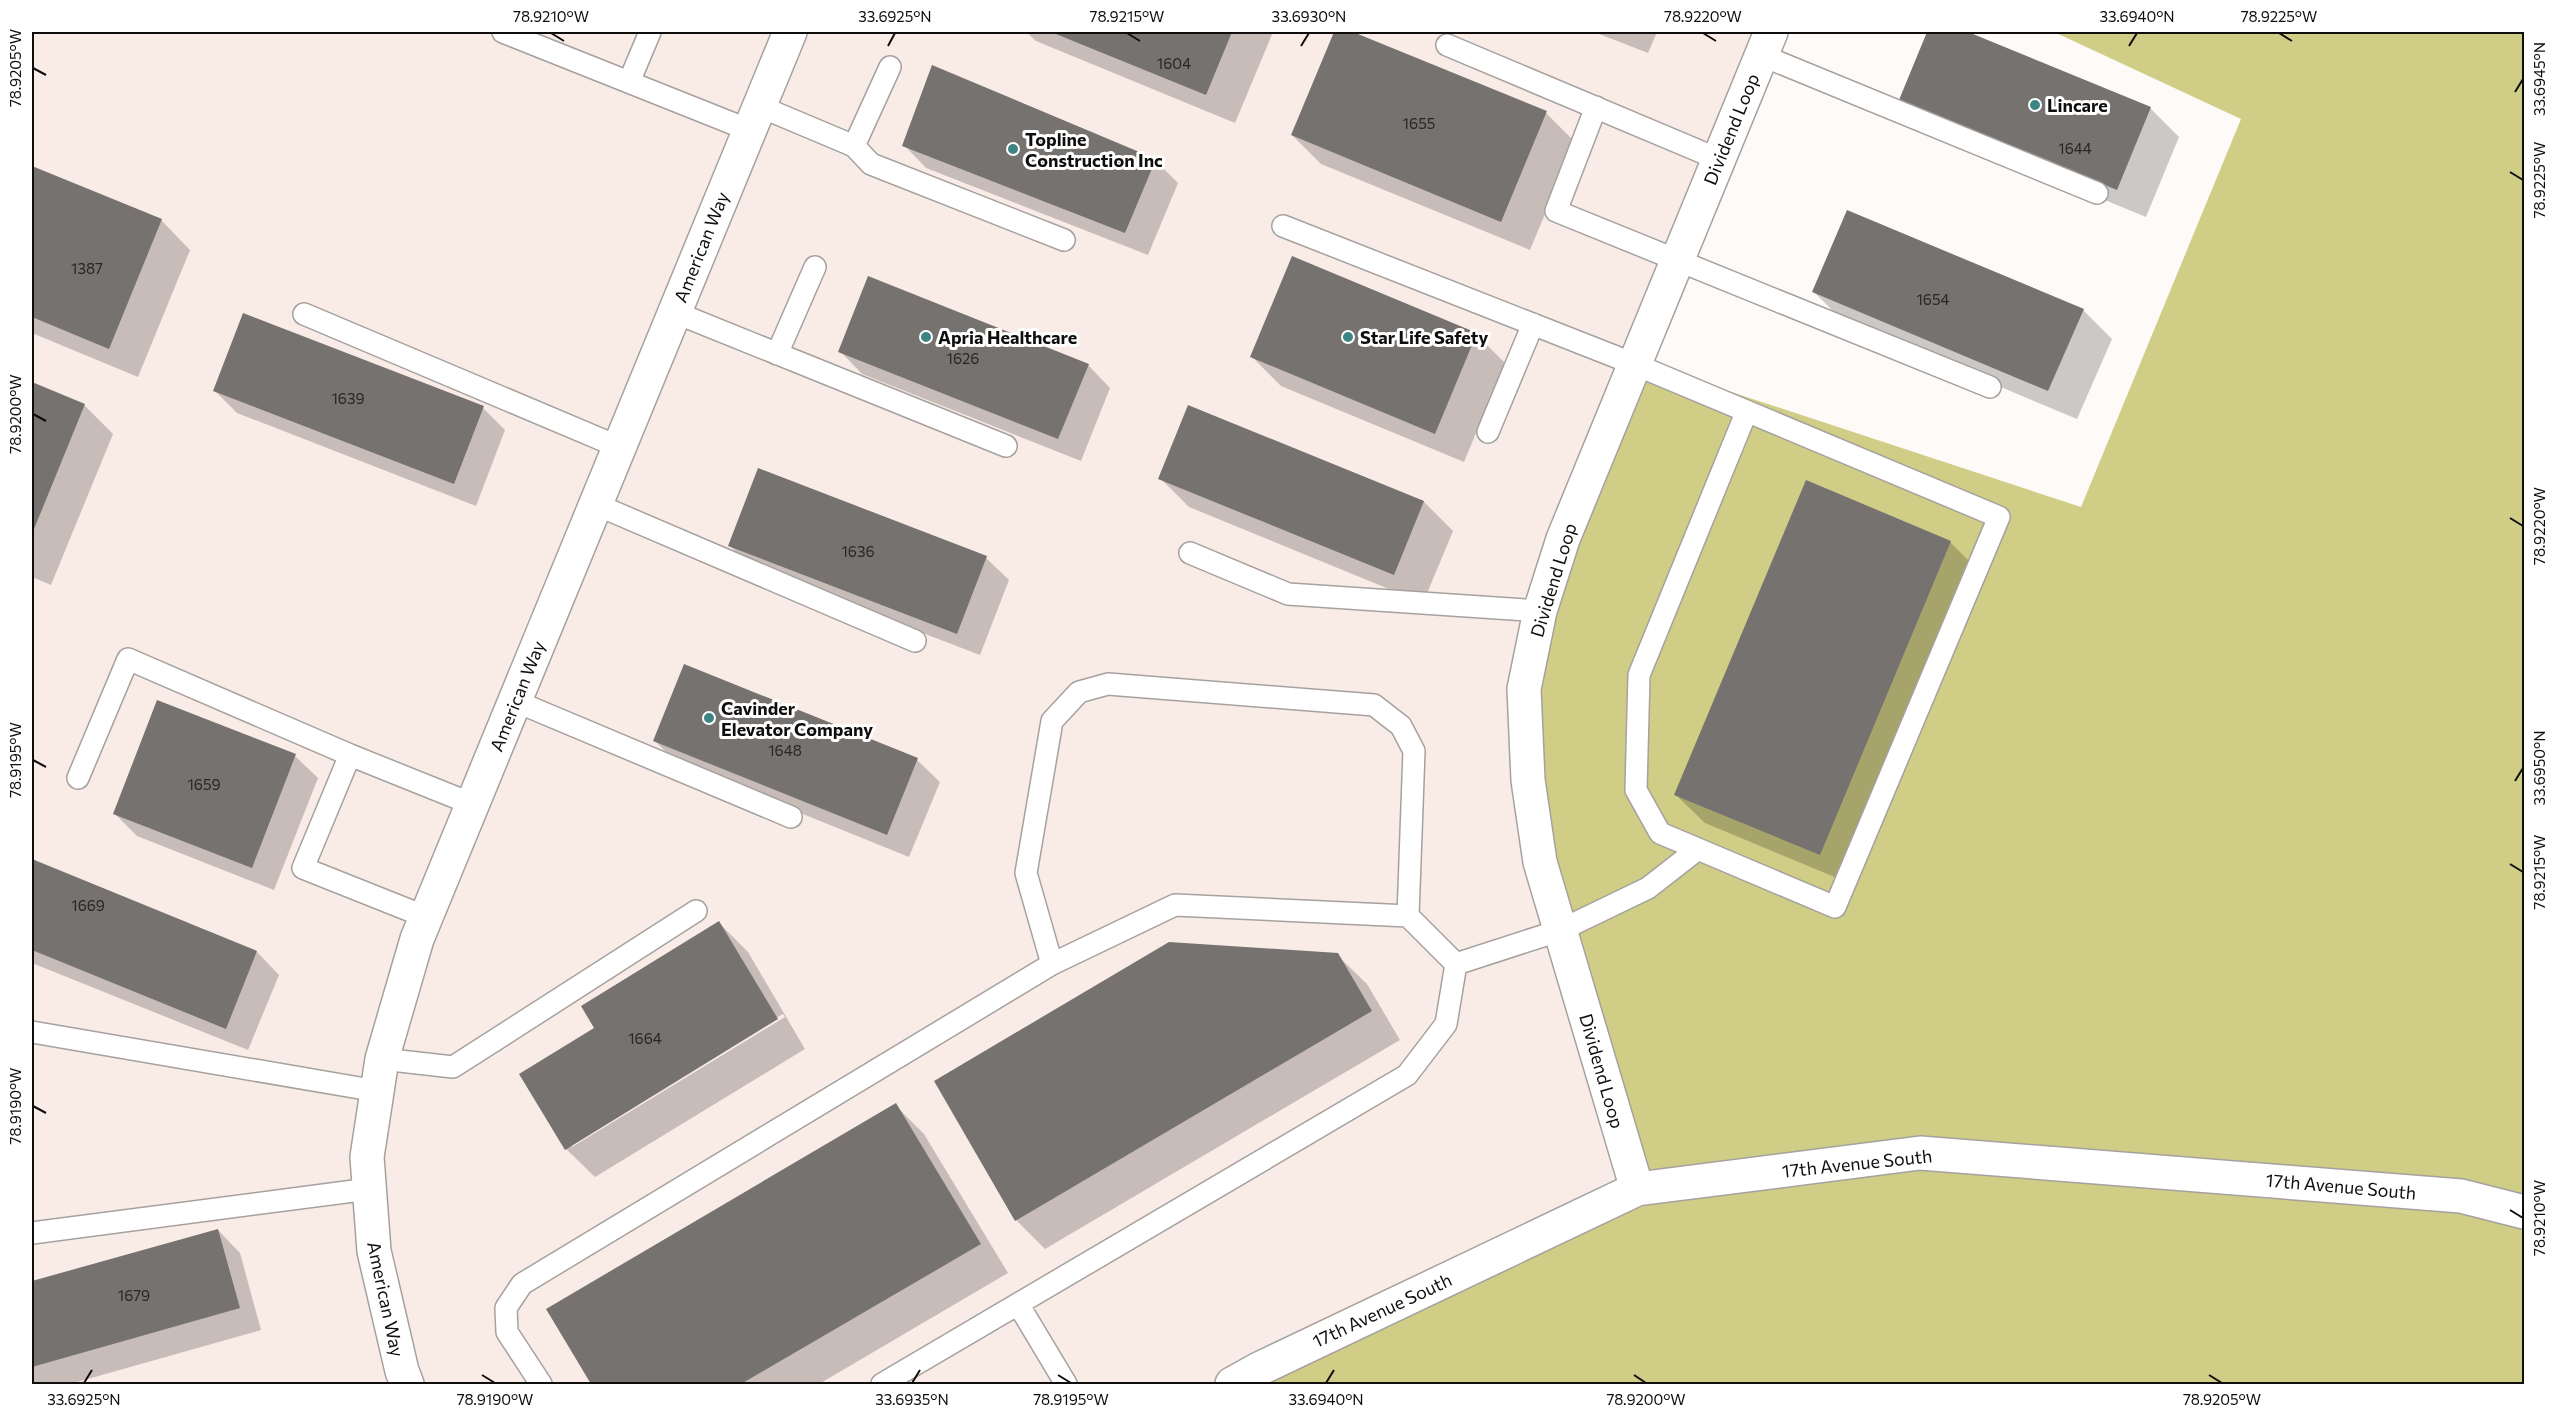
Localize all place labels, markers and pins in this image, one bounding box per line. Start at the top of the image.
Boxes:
place label: Lincare [2047,94,2108,116]
marker: Lincare [2028,98,2042,112]
place label: Topline Construction Inc [1025,128,1163,171]
marker: Topline Construction Inc [1006,142,1020,156]
place label: Apria Healthcare [938,326,1077,348]
place label: Star Life Safety [1360,326,1488,348]
marker: Apria Healthcare [919,330,933,344]
marker: Star Life Safety [1341,330,1355,344]
place label: Cavinder Elevator Company [721,697,873,740]
marker: Cavinder Elevator Company [702,711,716,725]

